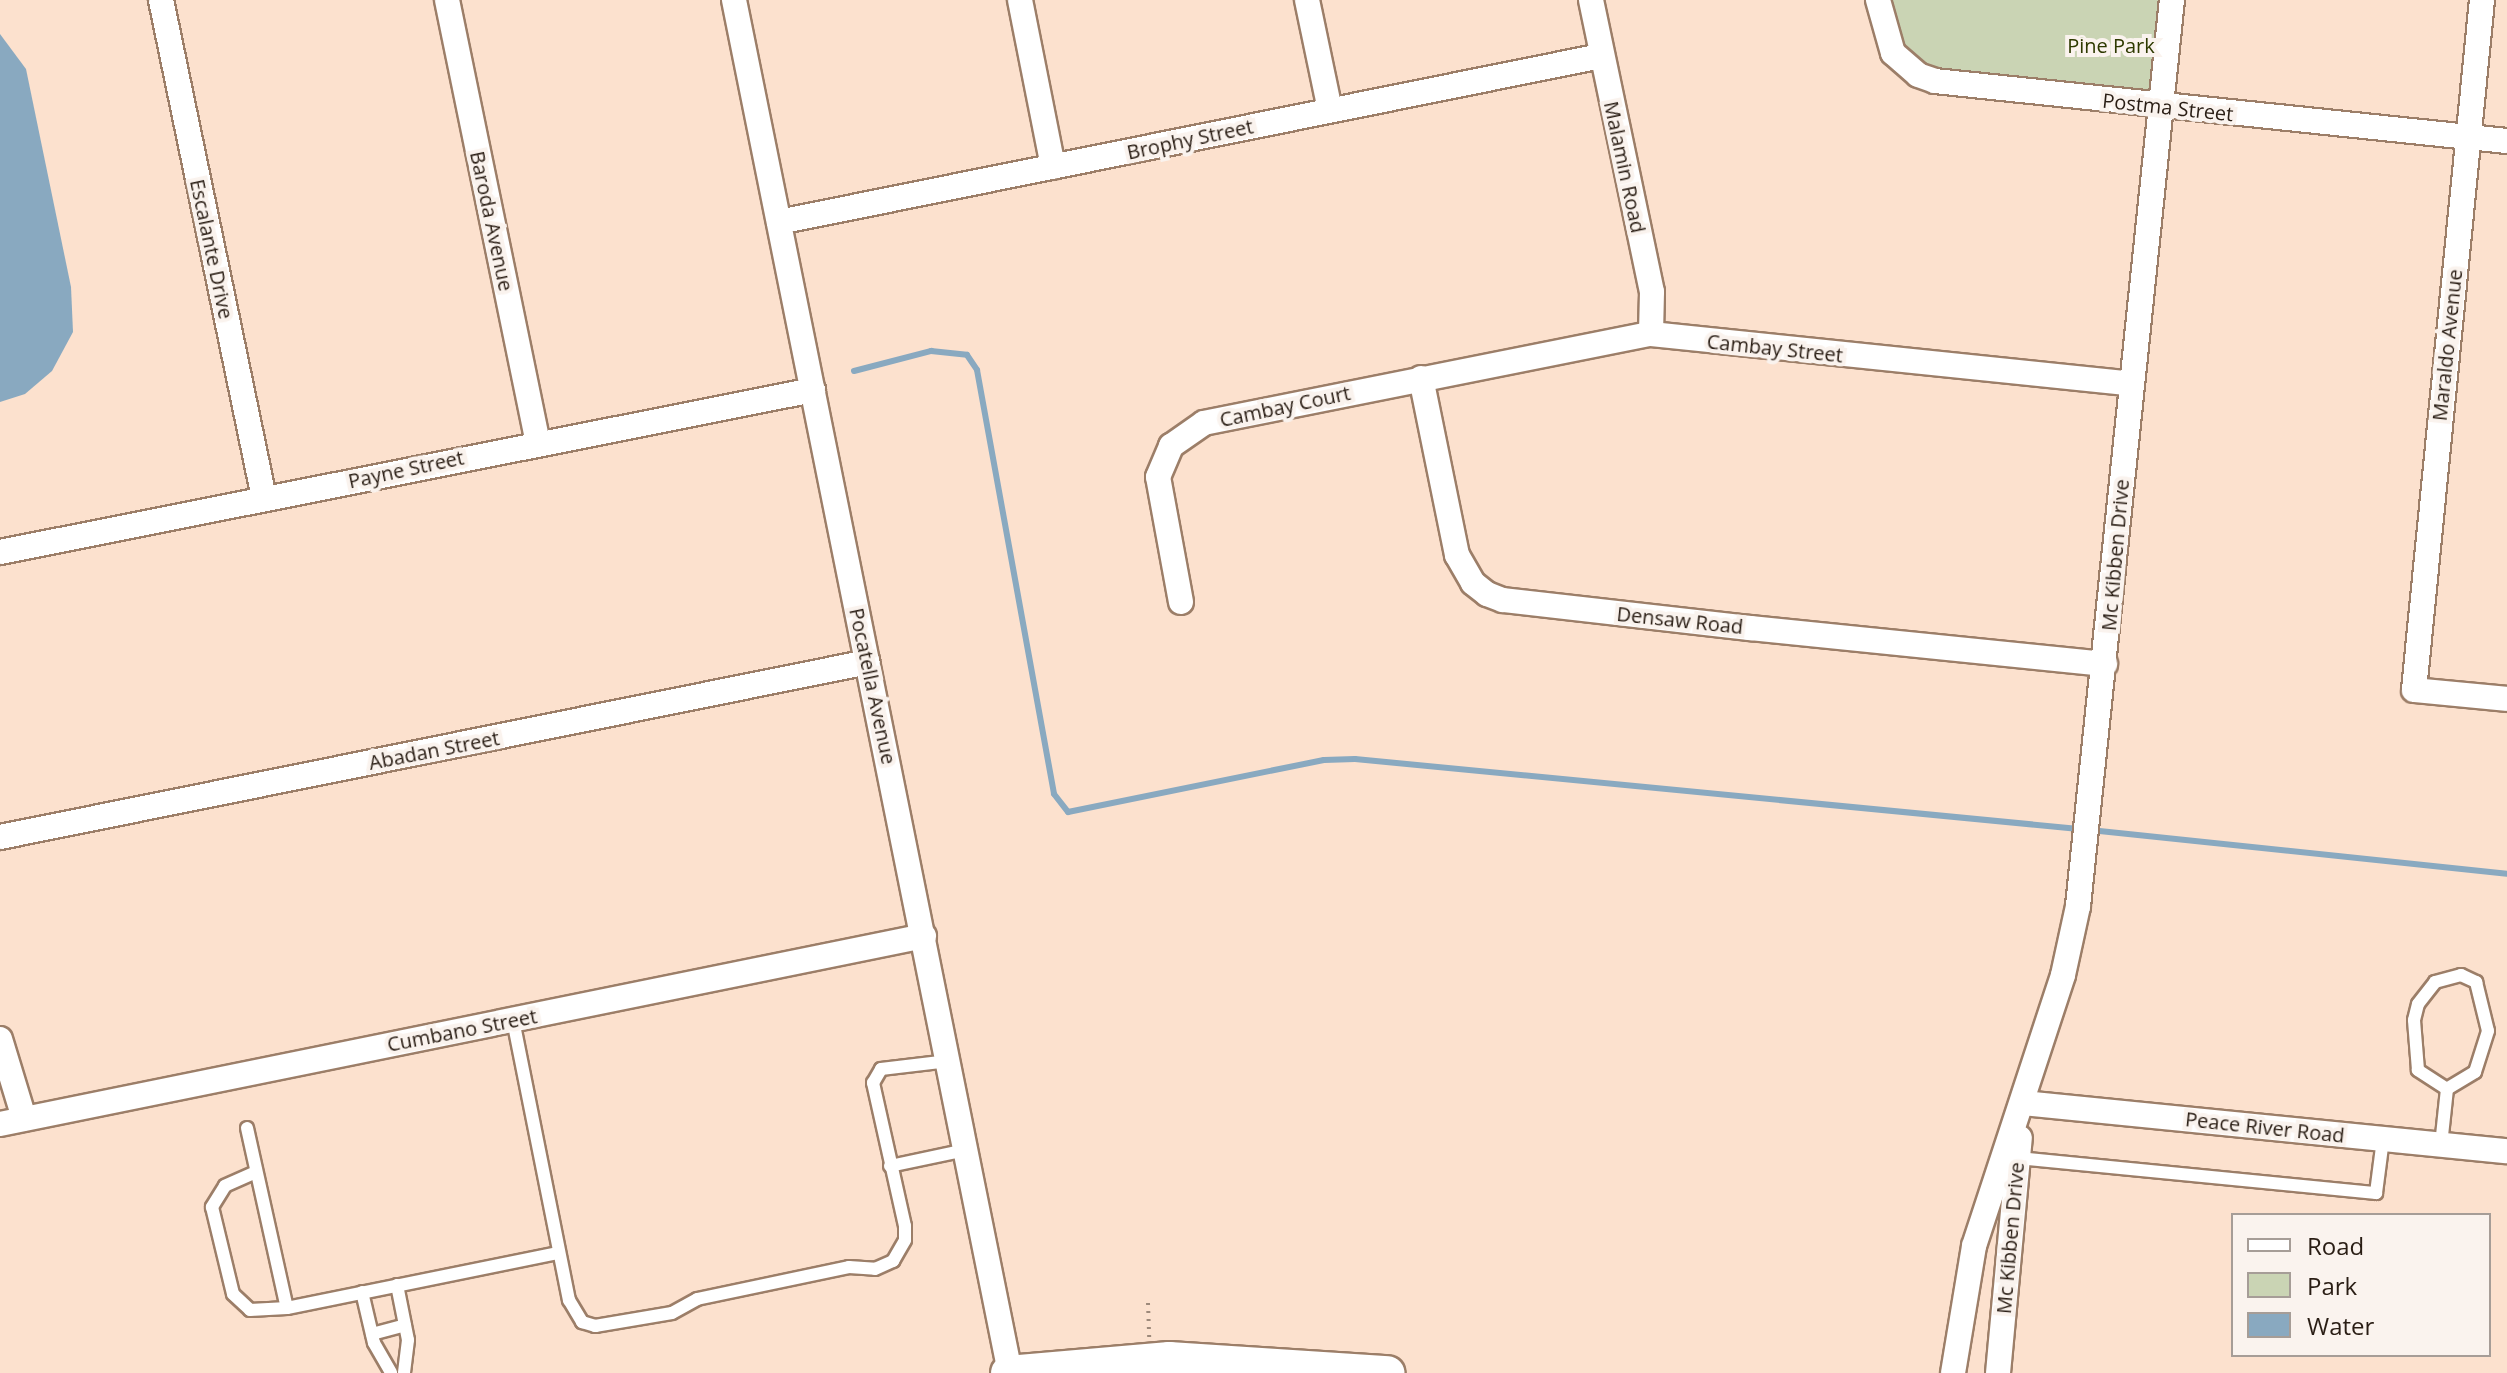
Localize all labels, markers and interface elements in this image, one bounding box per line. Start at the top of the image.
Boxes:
park label: Pine Park [2067,33,2155,57]
street label: Postma Street [2101,88,2235,126]
street label: Malamin Road [1599,99,1651,235]
street label: Brophy Street [1125,114,1255,164]
street label: Baroda Avenue [465,149,519,293]
street label: Escalante Drive [185,177,239,321]
street label: Maraldo Avenue [2427,268,2467,422]
street label: Cambay Street [1706,329,1844,367]
street label: Cambay Court [1217,380,1353,432]
street label: Payne Street [346,445,466,493]
street label: Mc Kibben Drive [2096,478,2134,632]
street label: Densaw Road [1616,601,1744,639]
street label: Pocatella Avenue [845,606,901,766]
street label: Abadan Street [367,726,501,774]
street label: Cumbano Street [385,1004,539,1056]
street label: Peace River Road [2184,1107,2346,1147]
street label: Mc Kibben Drive [1991,1161,2029,1315]
legend [2231,1213,2491,1357]
text: Road [2307,1229,2364,1262]
text: Park [2307,1269,2357,1302]
text: Water [2307,1309,2374,1342]

